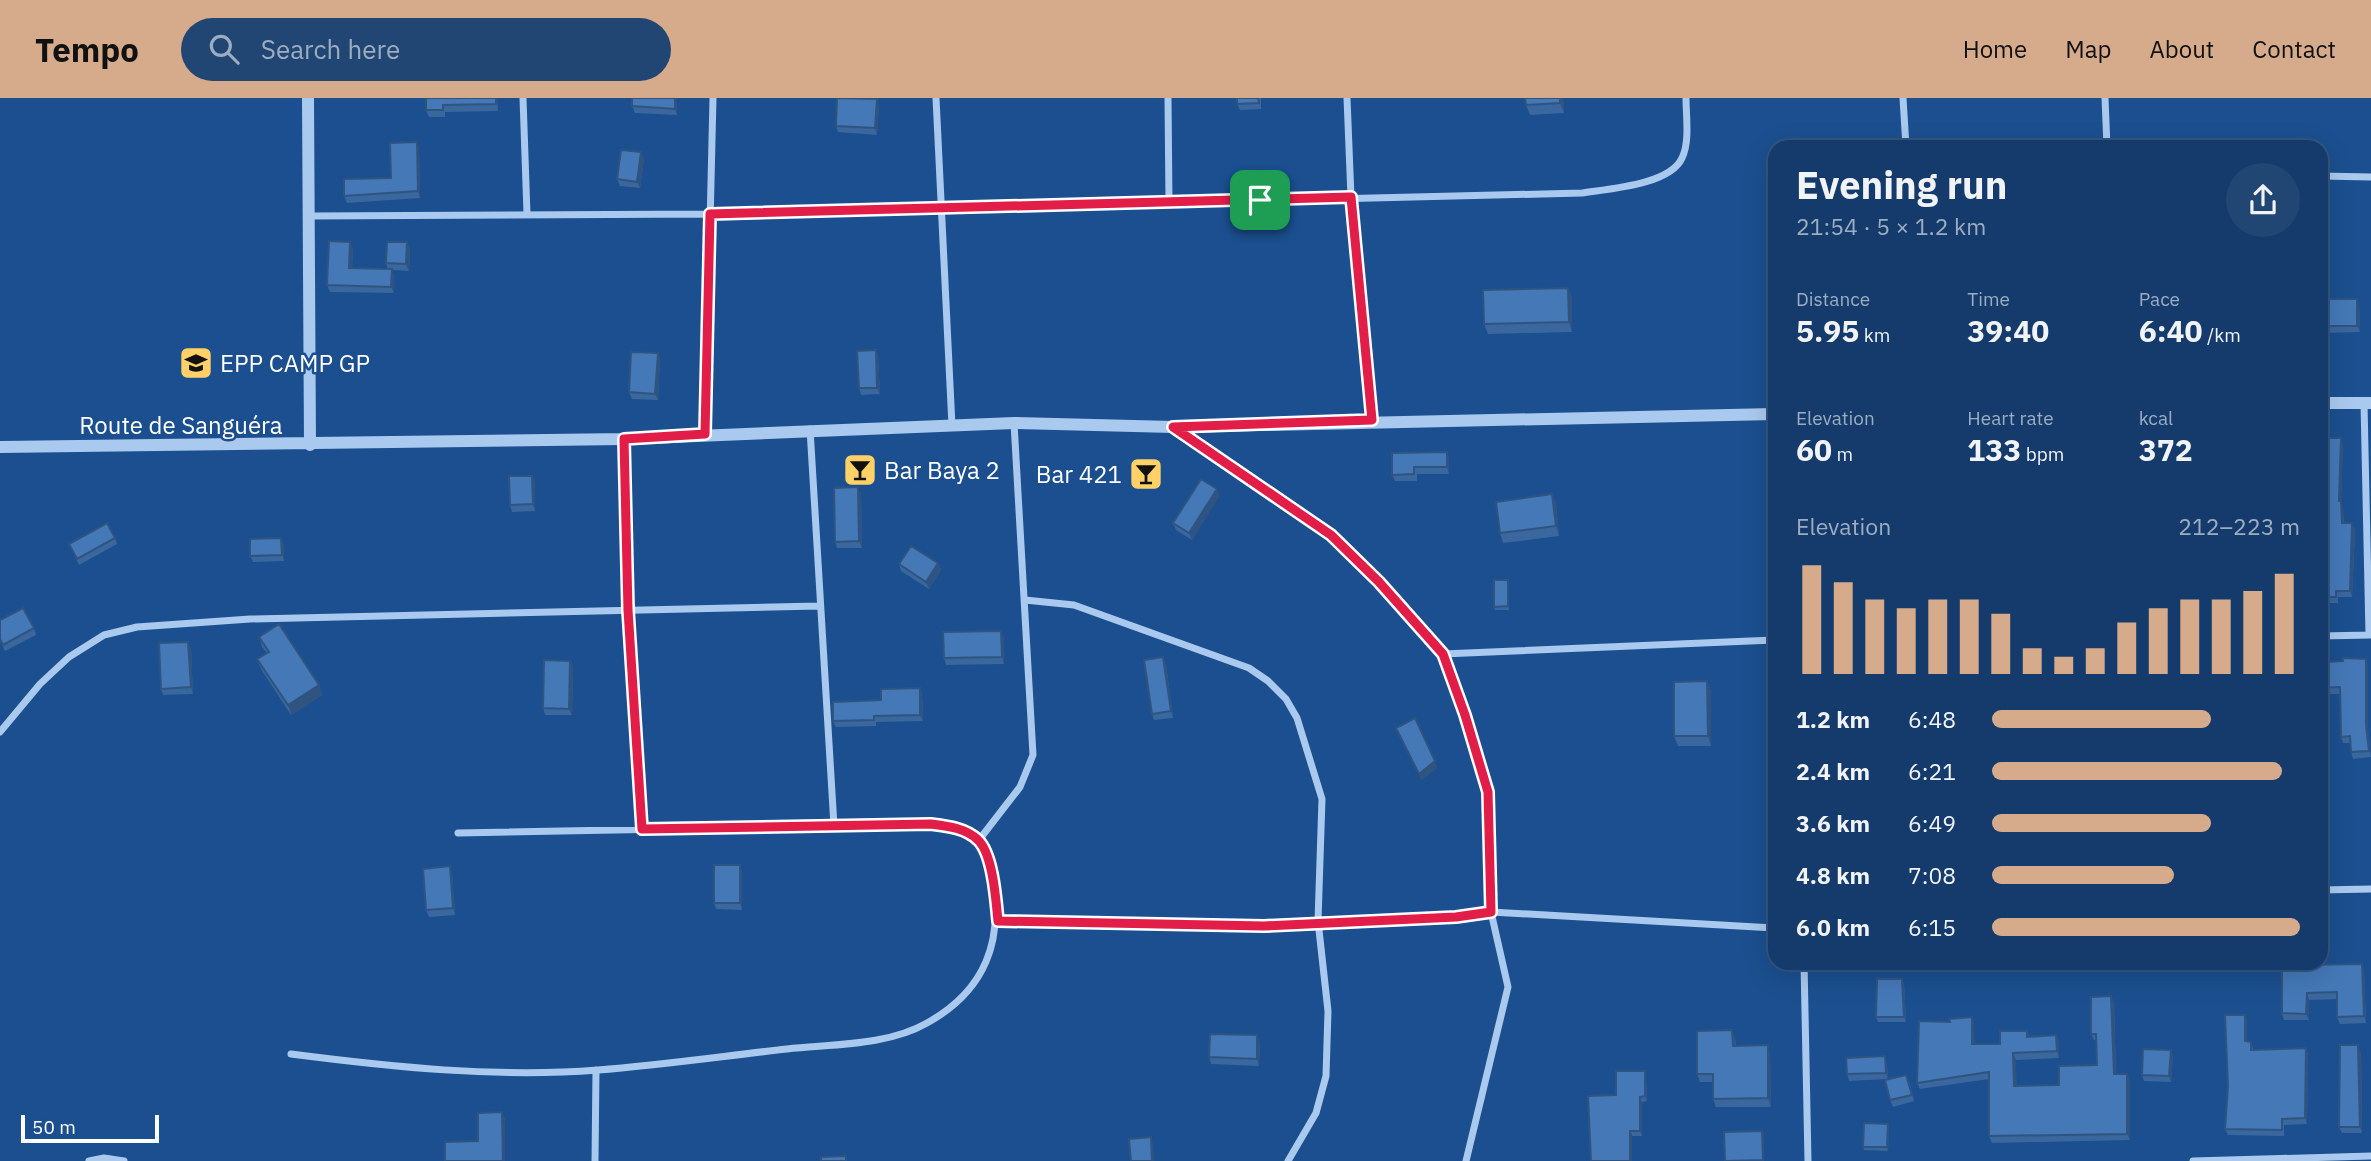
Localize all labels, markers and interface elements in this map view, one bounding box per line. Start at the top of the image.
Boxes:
search box [181,18,671,81]
text: Tempo [35,28,139,71]
icon: search [205,30,243,68]
text: Search here [261,32,400,66]
text: Home [1963,33,2027,65]
text: Map [2065,33,2111,65]
text: About [2149,33,2214,65]
text: Contact [2252,33,2336,65]
text: Evening run [1796,160,2007,209]
button: share [2226,163,2300,237]
pin [1230,170,1290,230]
icon: arrive [1241,181,1279,219]
text: 21:54 · 5 × 1.2 km [1796,211,1986,241]
text: Distance [1796,287,1870,311]
text: Time [1967,287,2010,311]
text: Pace [2139,287,2180,311]
text: 5.95 [1796,311,1859,350]
text: 39:40 [1967,311,2049,350]
text: 6:40 [2139,311,2203,350]
text: km [1859,323,1890,347]
text: /km [2203,323,2241,347]
school or university icon: EPP CAMP GP [177,344,215,382]
place label: EPP CAMP GP [220,347,370,379]
text: Elevation [1796,406,1875,430]
text: Heart rate [1967,406,2054,430]
text: kcal [2139,406,2173,430]
street label: Route de Sanguéra [79,409,283,441]
text: 60 [1796,430,1832,469]
text: 133 [1967,430,2021,469]
text: 372 [2139,430,2193,469]
text: m [1832,442,1853,466]
text: bpm [2021,442,2064,466]
bar icon: Bar Baya 2 [841,451,879,489]
place label: Bar Baya 2 [884,454,1000,486]
bar icon: Bar 421 [1127,455,1165,493]
place label: Bar 421 [1036,458,1122,490]
text: Elevation [1796,511,1891,541]
text: 212–223 m [2178,511,2300,541]
text: 1.2 km [1796,704,1870,734]
text: 6:48 [1908,704,1956,734]
text: 2.4 km [1796,756,1870,786]
text: 6:21 [1908,756,1956,786]
text: 3.6 km [1796,808,1870,838]
text: 6:49 [1908,808,1956,838]
text: 4.8 km [1796,860,1870,890]
text: 7:08 [1908,860,1956,890]
text: 6.0 km [1796,912,1870,942]
text: 6:15 [1908,912,1956,942]
scale bar [21,1112,159,1144]
text: 50 m [32,1115,76,1139]

